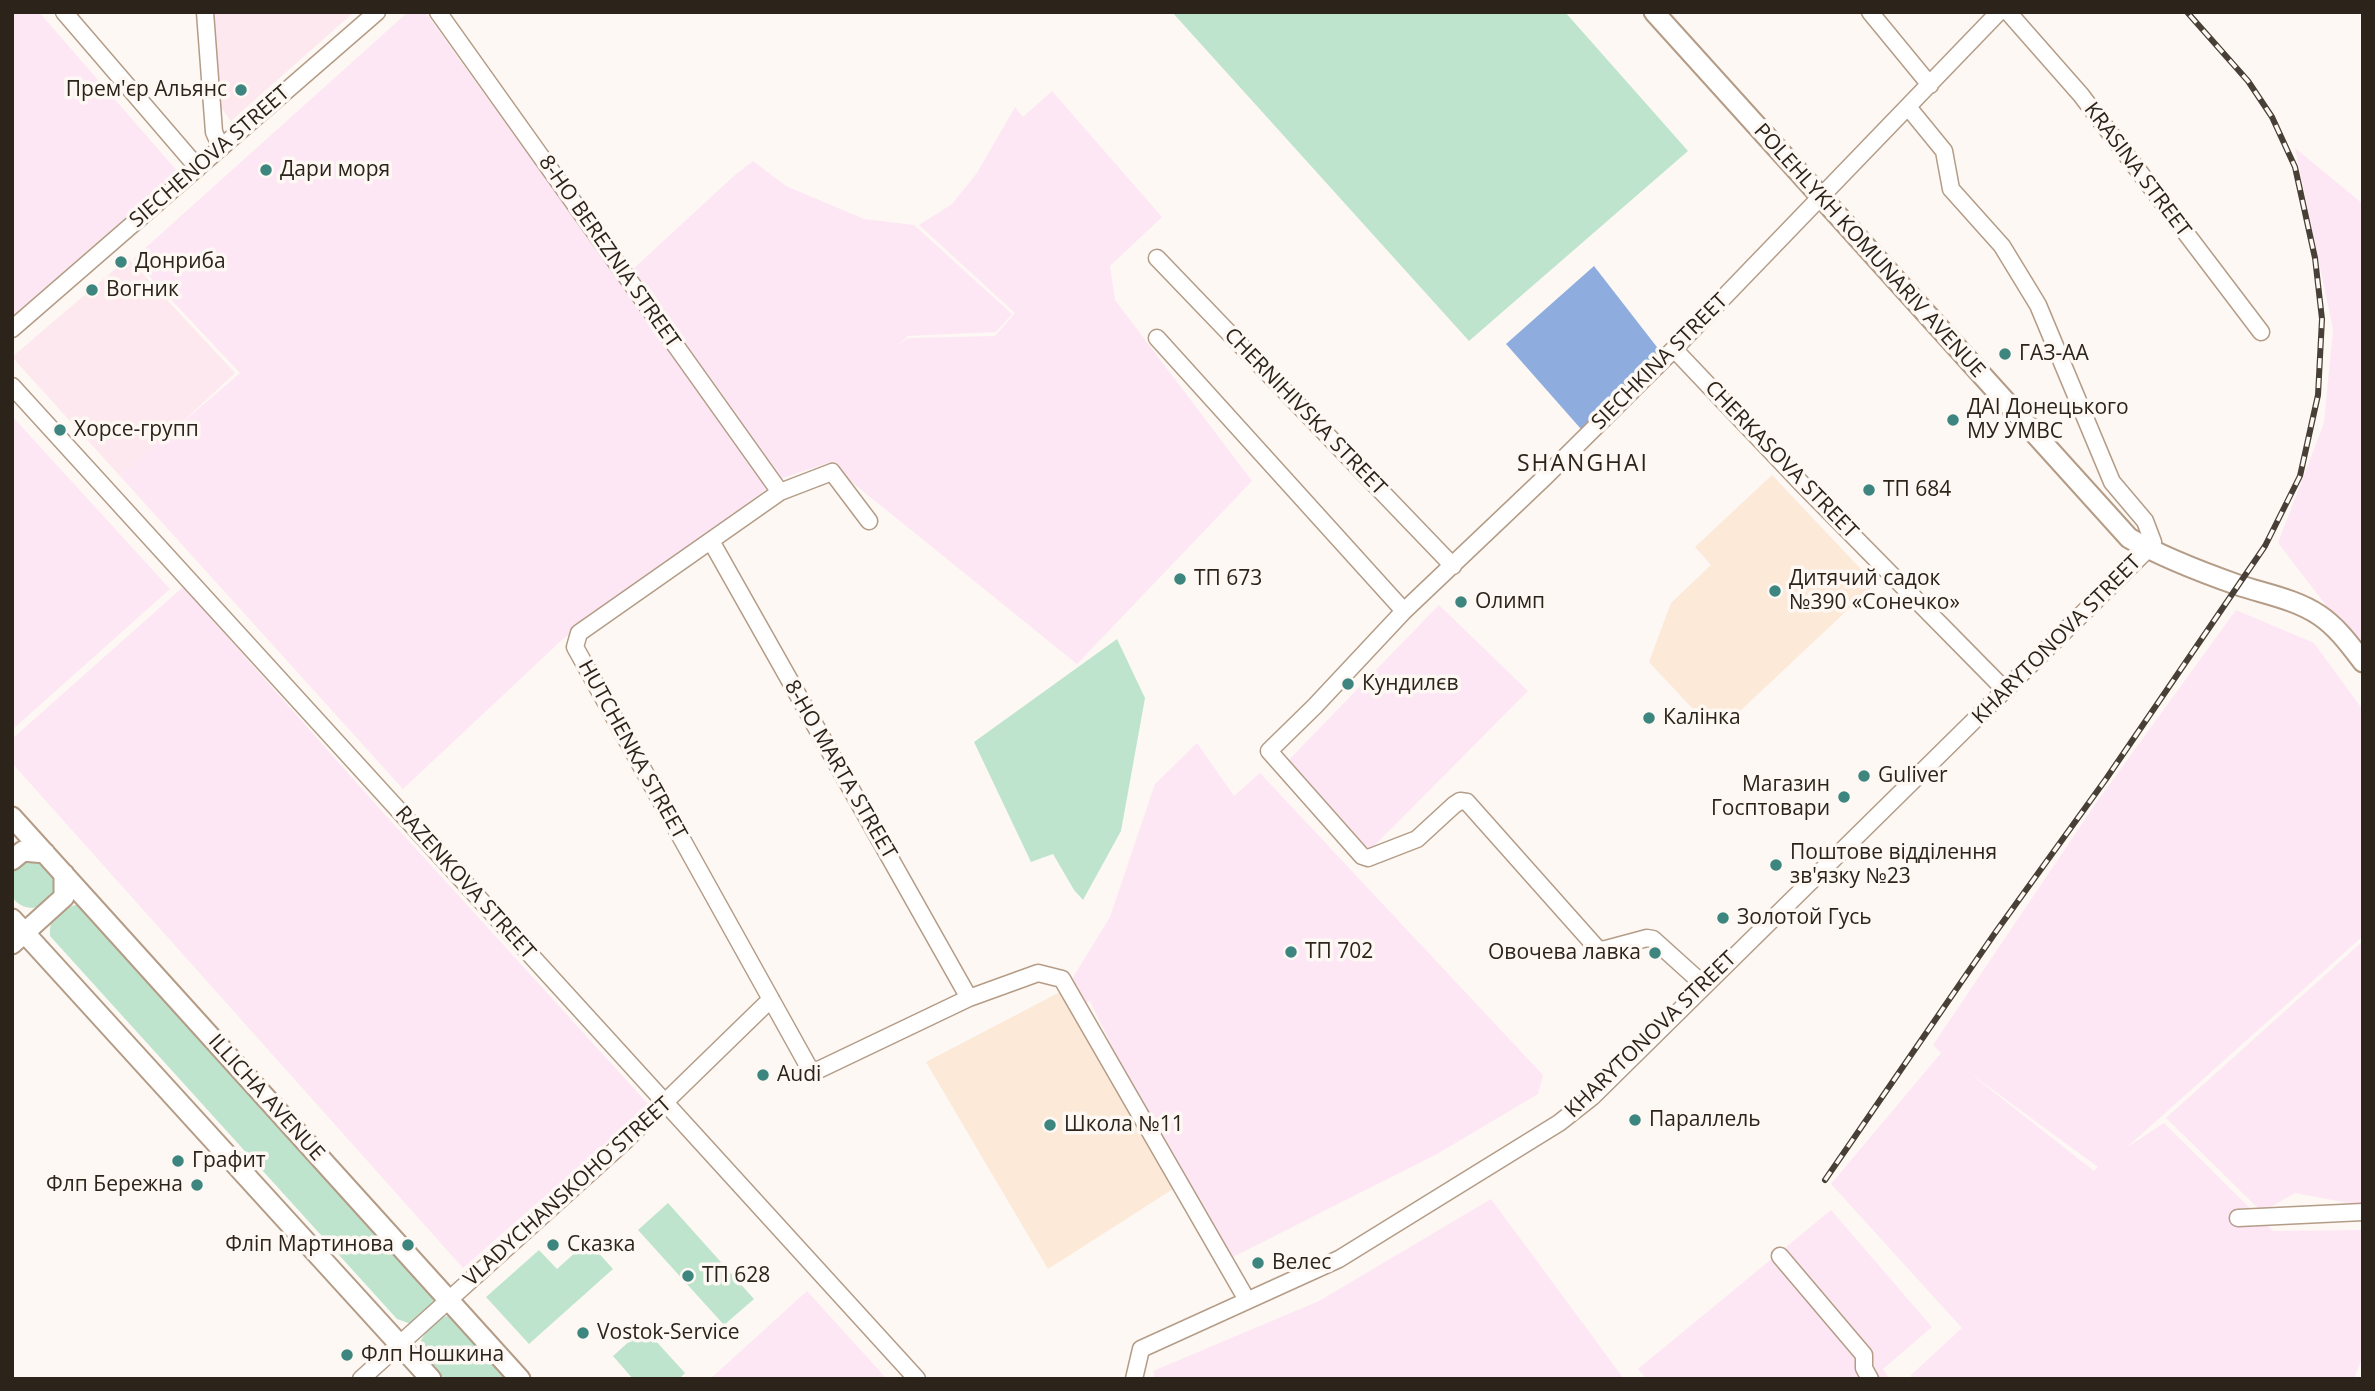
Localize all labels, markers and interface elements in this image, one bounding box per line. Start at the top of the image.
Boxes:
place label: Прем'єр Альянс [66,77,227,103]
street label: SIECHENOVA STREET [125,81,295,233]
marker: Прем'єр Альянс [233,82,249,98]
street label: KRASINA STREET [2078,98,2196,242]
street label: POLEHLYKH KOMUNARIV AVENUE [1748,119,1990,383]
street label: 8-HO BEREZNIA STREET [533,151,685,353]
place label: Дари моря [280,157,390,183]
marker: Дари моря [258,162,274,178]
place label: Донриба [135,249,226,275]
marker: Донриба [113,254,129,270]
place label: Вогник [106,277,179,303]
marker: Вогник [84,282,100,298]
street label: SIECHKINA STREET [1587,289,1733,435]
street label: CHERNIHIVSKA STREET [1219,323,1391,501]
place label: ГАЗ-АА [2019,341,2089,367]
marker: ГАЗ-АА [1997,346,2013,362]
street label: CHERKASOVA STREET [1699,376,1863,544]
place label: ДАІ Донецького МУ УМВС [1967,395,2129,445]
marker: ДАІ Донецького МУ УМВС [1945,412,1961,428]
place label: Хорсе-групп [74,417,199,443]
marker: Хорсе-групп [52,422,68,438]
district label: SHANGHAI [1518,450,1648,478]
place label: ТП 684 [1883,477,1951,503]
marker: ТП 684 [1861,482,1877,498]
street label: KHARYTONOVA STREET [1967,550,2147,730]
place label: ТП 673 [1194,566,1262,592]
place label: Дитячий садок №390 «Сонечко» [1789,566,1960,616]
marker: ТП 673 [1172,571,1188,587]
marker: Дитячий садок №390 «Сонечко» [1767,583,1783,599]
place label: Олимп [1475,589,1545,615]
marker: Олимп [1453,594,1469,610]
street label: HUTCHENKA STREET [572,656,692,844]
place label: Кундилєв [1362,671,1458,697]
street label: 8-HO MARTA STREET [778,676,902,864]
marker: Кундилєв [1340,676,1356,692]
place label: Калінка [1663,705,1741,731]
marker: Калінка [1641,710,1657,726]
place label: Guliver [1878,763,1948,789]
marker: Guliver [1856,768,1872,784]
place label: Магазин Госптовари [1711,772,1830,822]
marker: Магазин Госптовари [1836,789,1852,805]
street label: RAZENKOVA STREET [390,801,540,965]
place label: Поштове відділення зв'язку №23 [1790,840,1997,890]
marker: Поштове відділення зв'язку №23 [1768,857,1784,873]
place label: Золотой Гусь [1737,905,1872,931]
marker: Золотой Гусь [1715,910,1731,926]
place label: ТП 702 [1305,939,1373,965]
place label: Овочева лавка [1488,940,1641,966]
marker: ТП 702 [1283,944,1299,960]
marker: Овочева лавка [1647,945,1663,961]
street label: KHARYTONOVA STREET [1560,947,1742,1123]
street label: ILLICHA AVENUE [203,1030,329,1166]
place label: Audi [777,1062,821,1088]
marker: Audi [755,1067,771,1083]
street label: VLADYCHANSKOHO STREET [459,1092,677,1292]
place label: Параллель [1649,1107,1761,1133]
place label: Школа №11 [1064,1112,1184,1138]
marker: Параллель [1627,1112,1643,1128]
marker: Школа №11 [1042,1117,1058,1133]
place label: Графит [192,1148,266,1174]
marker: Графит [170,1153,186,1169]
place label: Флп Бережна [46,1172,183,1198]
marker: Флп Бережна [189,1177,205,1193]
place label: Фліп Мартинова [225,1232,394,1258]
place label: Сказка [567,1232,635,1258]
marker: Фліп Мартинова [400,1237,416,1253]
marker: Сказка [545,1237,561,1253]
place label: Велес [1272,1250,1331,1276]
marker: Велес [1250,1255,1266,1271]
place label: ТП 628 [702,1263,770,1289]
marker: ТП 628 [680,1268,696,1284]
place label: Vostok-Service [597,1320,740,1346]
marker: Vostok-Service [575,1325,591,1341]
place label: Флп Ношкина [361,1342,504,1368]
marker: Флп Ношкина [339,1347,355,1363]

